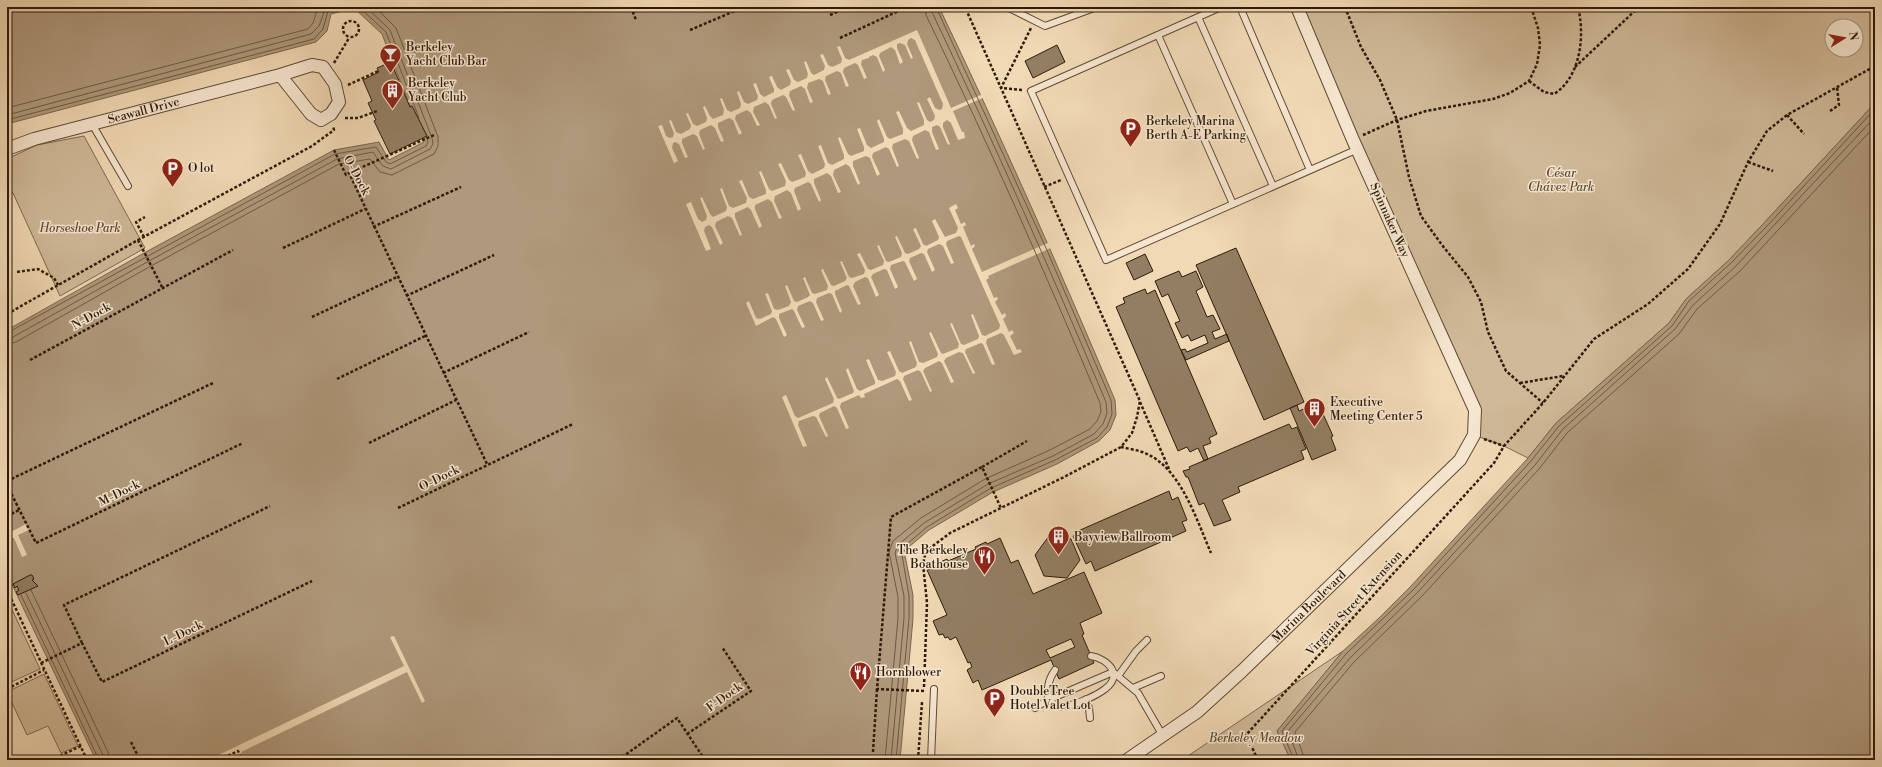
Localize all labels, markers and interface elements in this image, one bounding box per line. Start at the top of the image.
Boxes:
north arrow [1824,18,1864,58]
text: N [1845,31,1861,42]
place label: Berkeley Yacht Club Bar [405,40,487,69]
bar icon: Berkeley Yacht Club Bar [377,41,403,74]
place label: Berkeley Yacht Club [407,76,467,105]
building icon: Berkeley Yacht Club [380,77,406,110]
street label: Seawall Drive [106,94,181,128]
place label: Berkeley Marina Berth A-E Parking [1145,114,1247,143]
parking icon: Berkeley Marina Berth A-E Parking [1118,115,1144,148]
street label: O-Dock [340,153,374,198]
parking icon: O lot [160,155,186,188]
place label: O lot [188,161,215,176]
park label: César Chávez Park [1528,166,1594,195]
street label: Spinnaker Way [1366,181,1413,260]
park label: Horseshoe Park [39,221,120,236]
street label: N-Dock [69,299,114,333]
place label: Executive Meeting Center 5 [1330,395,1423,424]
building icon: Executive Meeting Center 5 [1301,396,1327,429]
street label: O-Dock [417,462,462,495]
street label: M-Dock [96,477,143,510]
building icon: Bayview Ballroom [1045,524,1071,557]
place label: Bayview Ballroom [1073,530,1172,545]
place label: The Berkeley Boathouse [897,543,968,572]
restaurant icon: The Berkeley Boathouse [971,544,997,577]
street label: Virginia Street Extension [1302,548,1406,660]
street label: Marina Boulevard [1269,567,1350,646]
street label: L-Dock [161,617,206,649]
restaurant icon: Hornblower [848,659,874,692]
place label: Hornblower [876,665,941,680]
street label: F-Dock [704,679,746,715]
place label: DoubleTree Hotel Valet Lot [1010,684,1092,713]
parking icon: DoubleTree Hotel Valet Lot [982,685,1008,718]
park label: Berkeley Meadow [1208,731,1303,746]

